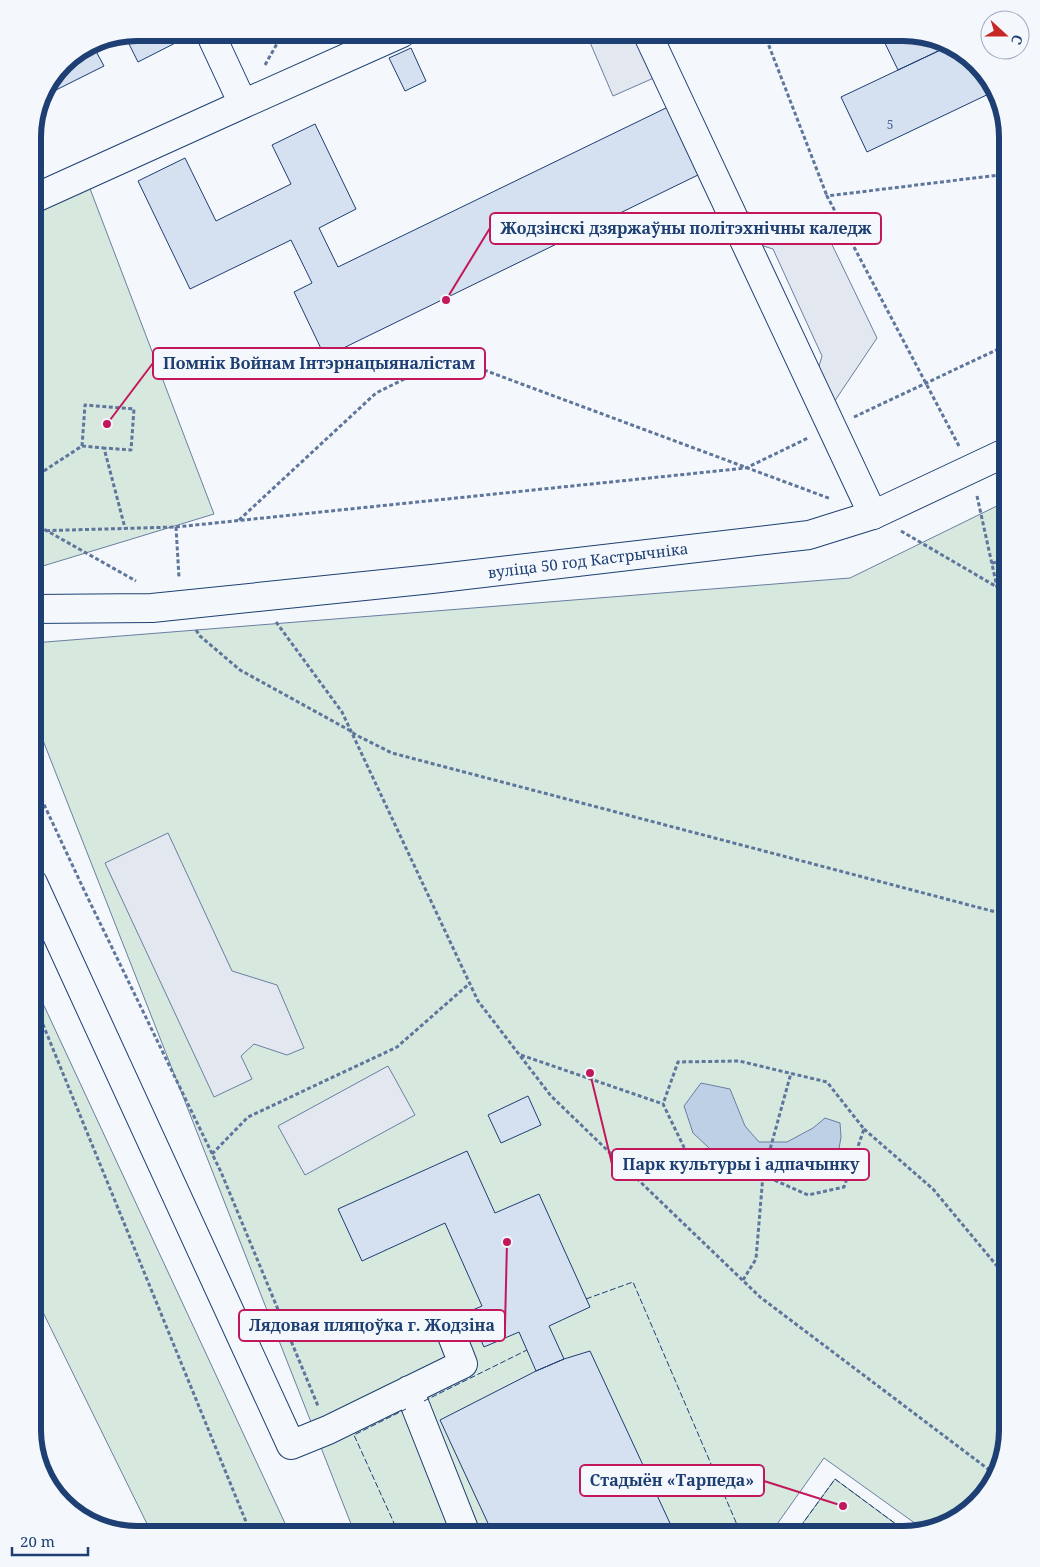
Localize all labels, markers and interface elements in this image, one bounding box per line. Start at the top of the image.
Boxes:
north arrow [980,10,1030,60]
text: С [1007,32,1028,48]
house number: 5 [887,116,893,133]
callout: Жодзінскі дзяржаўны політэхнічны каледж [490,213,881,244]
text: Жодзінскі дзяржаўны політэхнічны каледж [500,217,873,239]
callout: Помнік Войнам Інтэрнацыяналістам [153,348,485,379]
text: Помнік Войнам Інтэрнацыяналістам [163,352,475,374]
street label: вуліца 50 год Кастрычніка [487,538,689,582]
callout: Парк культуры і адпачынку [612,1149,869,1180]
text: Парк культуры і адпачынку [623,1153,860,1175]
callout: Лядовая пляцоўка г. Жодзіна [239,1310,505,1341]
text: Лядовая пляцоўка г. Жодзіна [249,1314,495,1336]
callout: Стадыён «Тарпеда» [580,1465,764,1496]
text: Стадыён «Тарпеда» [590,1469,754,1491]
scale bar [12,1524,89,1556]
text: 20 m [20,1531,55,1551]

